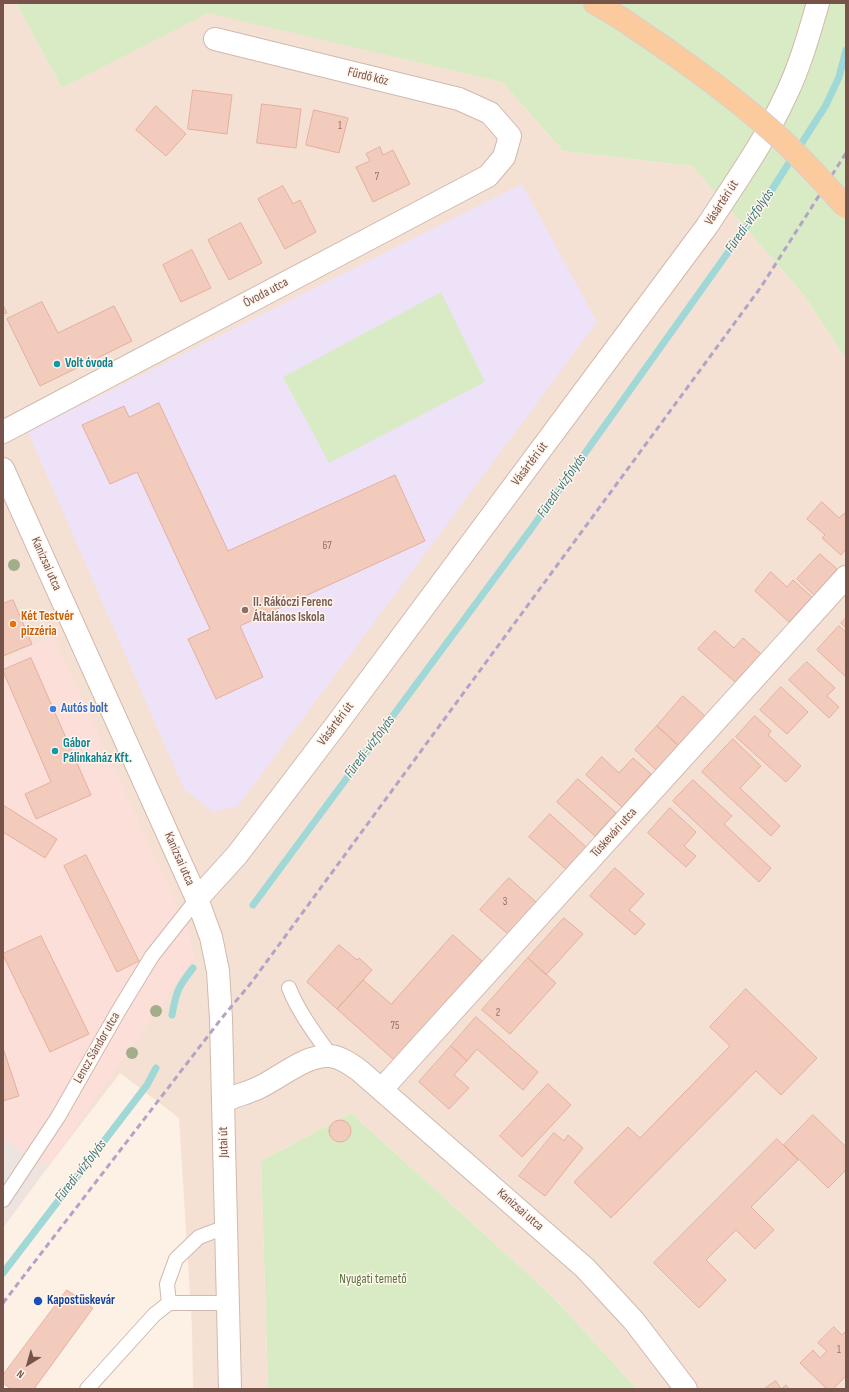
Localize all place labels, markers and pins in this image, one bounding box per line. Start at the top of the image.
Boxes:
place label: Volt óvoda [65,356,113,372]
marker: Volt óvoda [52,359,62,369]
place label: II. Rákóczi Ferenc Általános Iskola [253,595,333,626]
marker: II. Rákóczi Ferenc Általános Iskola [240,605,250,615]
place label: Két Testvér pizzéria [21,609,74,640]
marker: Két Testvér pizzéria [8,619,18,629]
place label: Autós bolt [61,701,108,717]
marker: Autós bolt [48,704,58,714]
place label: Gábor Pálinkaház Kft. [63,736,132,767]
marker: Gábor Pálinkaház Kft. [50,746,60,756]
place label: Kapostüskevár [47,1293,115,1309]
marker: Kapostüskevár [32,1295,44,1307]

